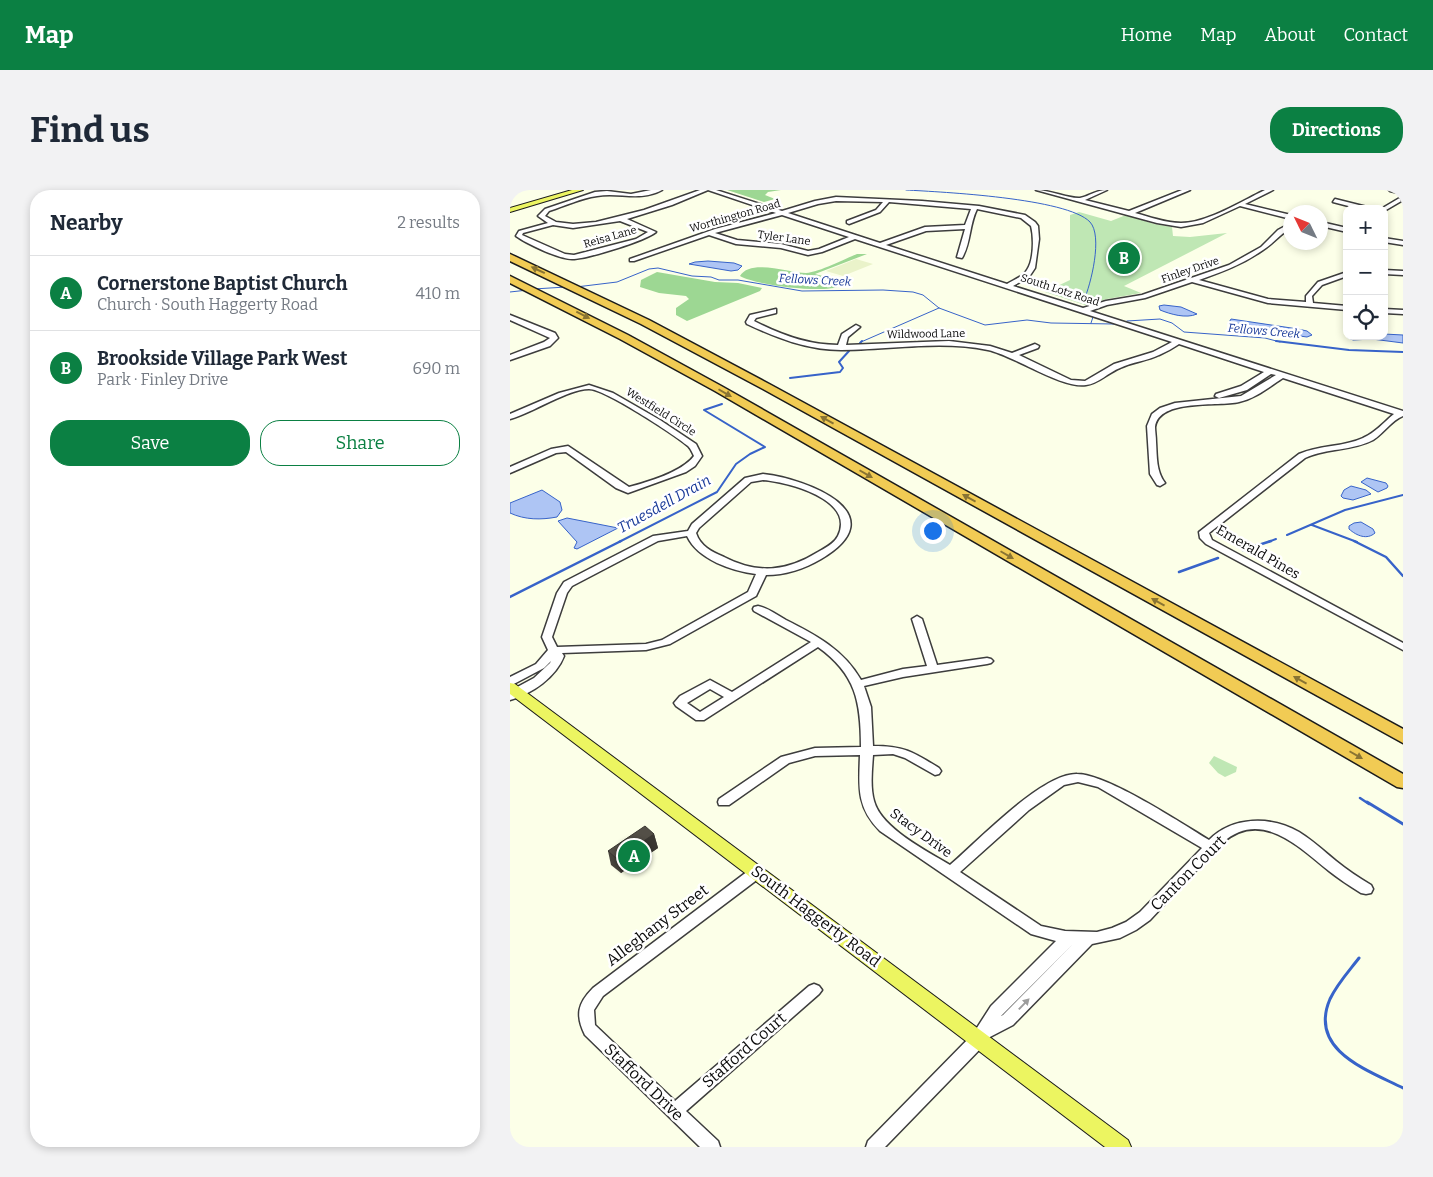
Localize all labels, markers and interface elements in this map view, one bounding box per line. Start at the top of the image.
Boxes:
text: Map [25,21,74,49]
text: Home [1121,24,1172,46]
text: Map [1200,24,1236,46]
text: About [1264,24,1315,46]
text: Contact [1343,24,1408,46]
button: Directions [1270,107,1403,153]
text: Find us [30,109,150,151]
street label: Worthington Road [688,197,782,235]
north arrow [1283,205,1328,250]
map controls [1343,205,1388,340]
button: + [1343,205,1388,250]
text: Nearby [50,210,123,236]
text: 2 results [397,213,460,232]
street label: Reisa Lane [582,223,638,251]
street label: Tyler Lane [757,228,811,248]
pin: B [1108,239,1140,277]
button: − [1343,250,1388,295]
street label: Finley Drive [1159,254,1221,286]
one-way arrow [531,266,545,274]
water label: Fellows Creek [778,271,852,289]
street label: South Lotz Road [1019,271,1102,309]
text: Cornerstone Baptist Church [97,272,347,295]
text: A [60,284,72,303]
text: 410 m [415,284,460,303]
text: Church · South Haggerty Road [97,295,318,314]
button: locate [1343,295,1388,340]
one-way arrow [575,311,590,319]
water label: Fellows Creek [1227,321,1301,341]
street label: Wildwood Lane [887,327,965,341]
text: Brookside Village Park West [97,347,347,370]
text: B [61,359,71,378]
text: 690 m [413,359,460,378]
text: Park · Finley Drive [97,370,228,389]
street label: Westfield Circle [624,385,698,439]
one-way arrow [718,389,733,397]
one-way arrow [820,416,834,424]
button: Save [50,420,250,466]
button: Share [260,420,460,466]
one-way arrow [860,469,873,478]
water label: Truesdell Drain [614,471,714,537]
one-way arrow [962,494,977,502]
your location [920,518,946,544]
street label: Emerald Pines [1213,521,1303,583]
one-way arrow [1001,550,1014,559]
one-way arrow [1151,597,1164,606]
one-way arrow [1293,676,1307,684]
one-way arrow [1350,751,1363,760]
street label: Stacy Drive [887,805,955,861]
street label: Canton Court [1146,831,1230,915]
pin: A [618,837,650,875]
street label: South Haggerty Road [748,861,885,971]
street label: Alleghany Street [602,880,712,970]
one-way arrow [1018,998,1030,1010]
street label: Stafford Court [698,1008,790,1092]
street label: Stafford Drive [601,1040,687,1124]

